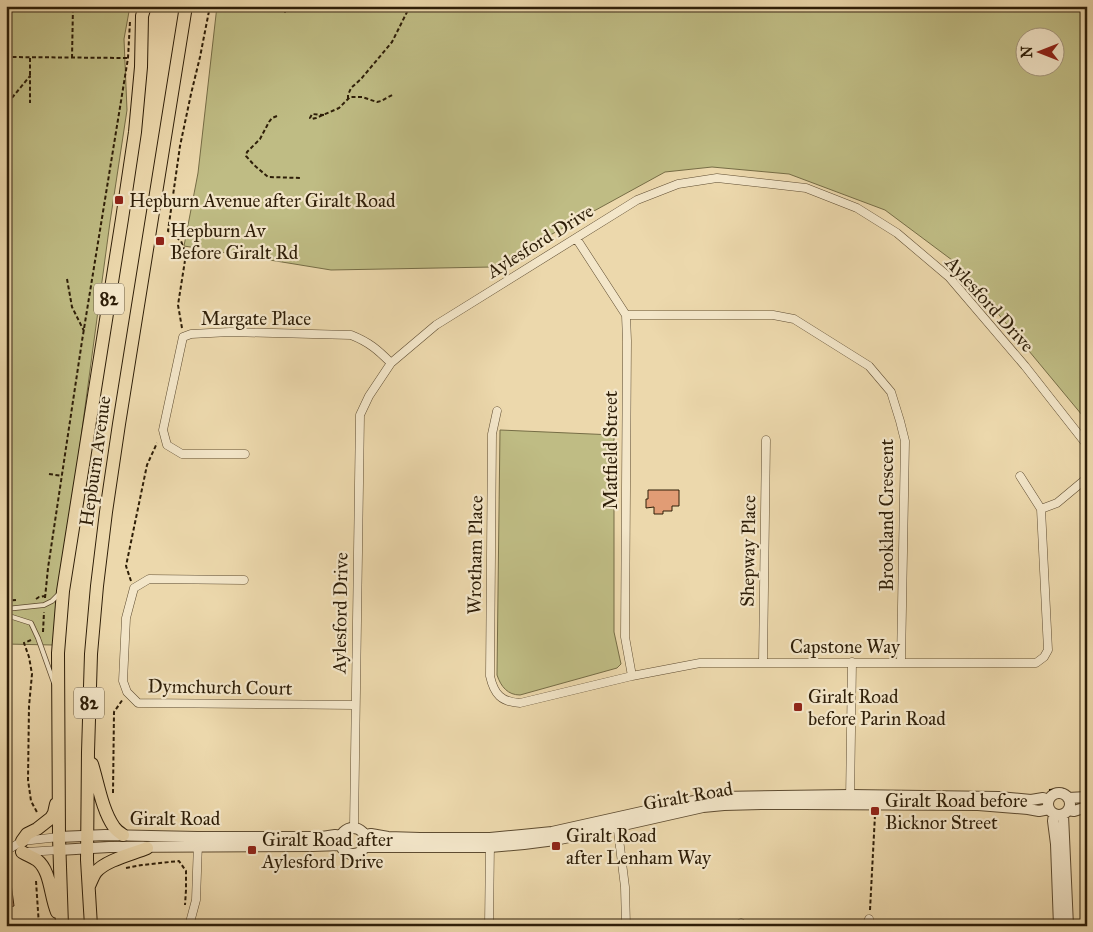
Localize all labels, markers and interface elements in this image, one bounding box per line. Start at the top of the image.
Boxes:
north arrow [1016,28,1066,78]
text: N [1019,46,1036,58]
place label: Hepburn Avenue after Giralt Road [129,189,396,212]
marker: Hepburn Avenue after Giralt Road [113,194,125,206]
street label: Aylesford Drive [482,199,598,283]
place label: Hepburn Av Before Giralt Rd [170,219,299,264]
marker: Hepburn Av Before Giralt Rd [154,235,166,247]
street label: Aylesford Drive [940,250,1039,357]
road number: 82 [94,284,124,314]
street label: Margate Place [201,307,311,331]
street label: Matfield Street [599,390,622,510]
street label: Hepburn Avenue [74,394,116,528]
street label: Brookland Crescent [875,439,898,591]
street label: Wrotham Place [462,495,488,615]
street label: Shepway Place [736,495,760,607]
street label: Aylesford Drive [327,552,353,675]
street label: Capstone Way [790,635,901,658]
street label: Dymchurch Court [147,674,293,700]
place label: Giralt Road before Parin Road [808,685,946,730]
road number: 82 [74,688,104,718]
marker: Giralt Road before Parin Road [792,701,804,713]
street label: Giralt Road [641,777,735,815]
place label: Giralt Road before Bicknor Street [885,789,1028,834]
marker: Giralt Road before Bicknor Street [869,805,881,817]
street label: Giralt Road [130,807,221,830]
place label: Giralt Road after Lenham Way [566,824,712,869]
place label: Giralt Road after Aylesford Drive [261,828,394,873]
marker: Giralt Road after Lenham Way [550,840,562,852]
marker: Giralt Road after Aylesford Drive [246,844,258,856]

